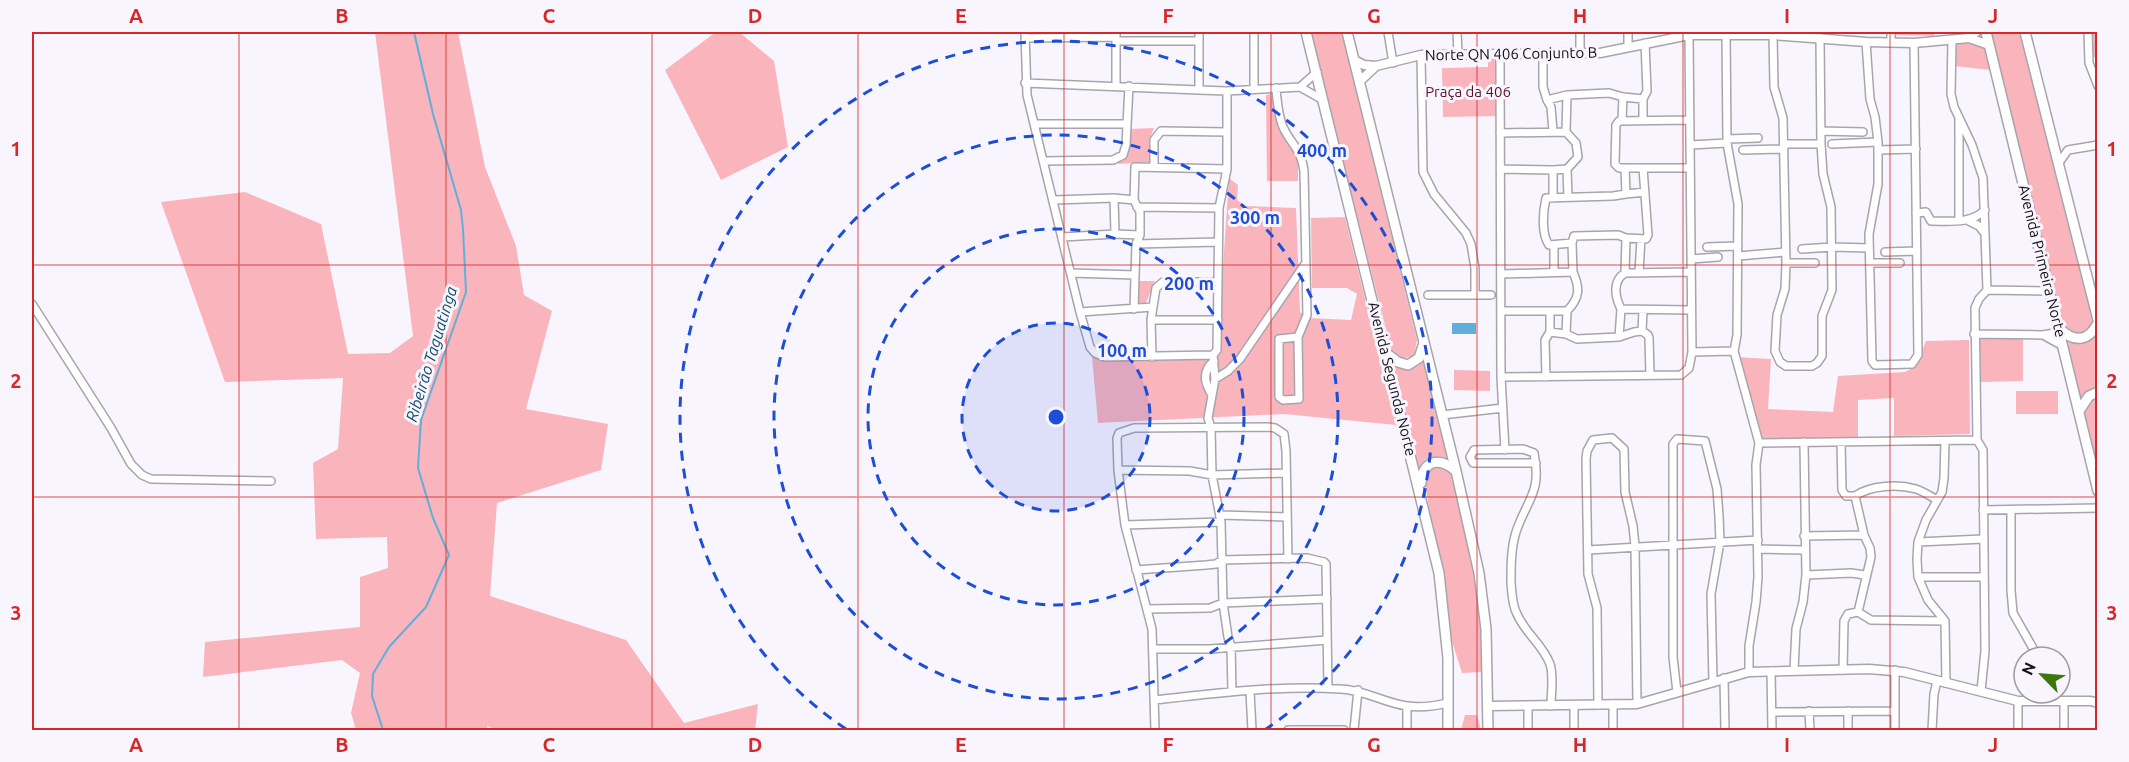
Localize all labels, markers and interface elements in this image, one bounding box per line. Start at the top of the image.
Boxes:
text: A [129,4,143,27]
text: B [335,4,349,27]
text: C [543,4,556,27]
text: D [748,4,762,27]
text: E [955,4,967,27]
text: F [1162,4,1174,27]
text: G [1367,4,1381,27]
text: H [1573,4,1587,27]
text: I [1784,4,1790,27]
text: J [1988,4,1998,27]
street label: Norte QN 406 Conjunto B [1425,43,1597,64]
park label: Praça da 406 [1425,83,1511,100]
text: 1 [10,137,22,160]
text: 1 [2106,137,2118,160]
text: 400 m [1297,140,1347,160]
street label: Avenida Primeira Norte [2015,183,2070,339]
text: 300 m [1230,207,1280,227]
text: 200 m [1164,273,1214,293]
water label: Ribeirão Taguatinga [402,284,460,424]
street label: Avenida Segunda Norte [1365,300,1420,458]
text: 100 m [1097,340,1147,360]
text: 2 [10,369,22,392]
text: 2 [2106,369,2118,392]
centre of rings [1046,407,1066,427]
text: 3 [10,601,22,624]
text: 3 [2106,601,2118,624]
north arrow [2012,645,2072,705]
text: N [2018,659,2039,678]
text: A [129,733,143,756]
text: B [335,733,349,756]
text: C [543,733,556,756]
text: D [748,733,762,756]
text: E [955,733,967,756]
text: F [1162,733,1174,756]
text: G [1367,733,1381,756]
text: H [1573,733,1587,756]
text: I [1784,733,1790,756]
text: J [1988,733,1998,756]

